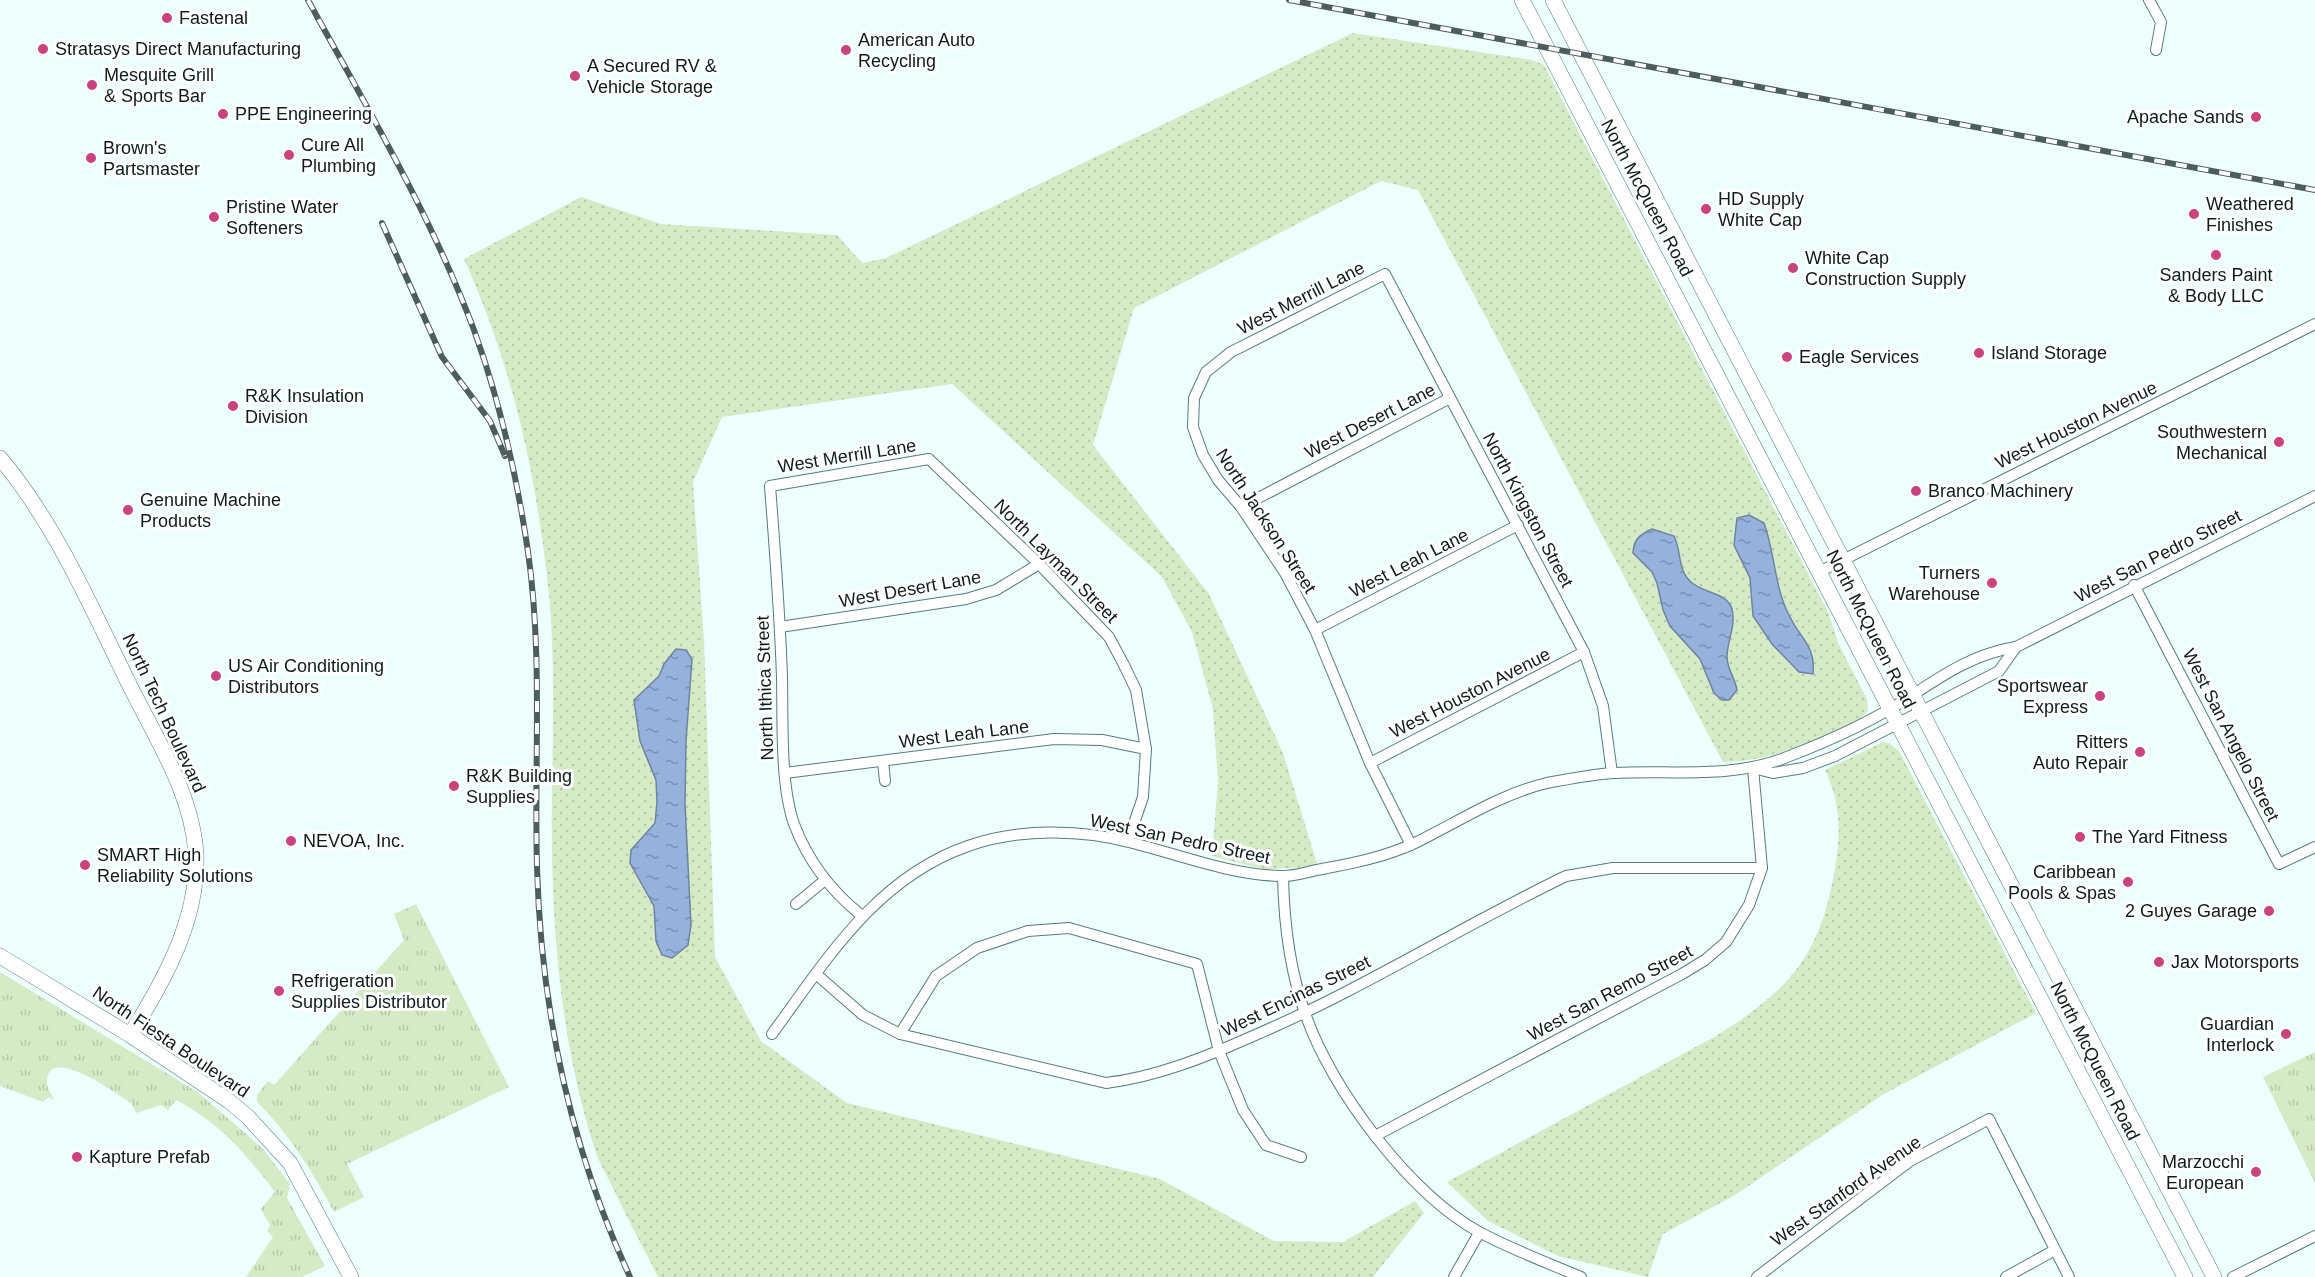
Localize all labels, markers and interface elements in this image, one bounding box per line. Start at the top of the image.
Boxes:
place label: Fastenal [179,8,248,28]
marker: Fastenal [160,11,174,25]
place label: American Auto Recycling [858,30,975,71]
place label: Stratasys Direct Manufacturing [55,39,301,59]
marker: Stratasys Direct Manufacturing [36,42,50,56]
marker: American Auto Recycling [839,43,853,57]
place label: A Secured RV & Vehicle Storage [587,56,717,97]
place label: Mesquite Grill & Sports Bar [104,65,214,106]
marker: A Secured RV & Vehicle Storage [568,69,582,83]
marker: Mesquite Grill & Sports Bar [85,78,99,92]
place label: PPE Engineering [235,104,372,124]
marker: PPE Engineering [216,107,230,121]
place label: Apache Sands [2127,107,2244,127]
marker: Apache Sands [2249,110,2263,124]
street label: North McQueen Road [1597,116,1697,280]
place label: Cure All Plumbing [301,135,376,176]
place label: Brown's Partsmaster [103,138,200,179]
marker: Cure All Plumbing [282,148,296,162]
marker: Brown's Partsmaster [84,151,98,165]
place label: HD Supply White Cap [1718,189,1804,230]
place label: Weathered Finishes [2206,194,2294,235]
place label: Pristine Water Softeners [226,197,338,238]
marker: HD Supply White Cap [1699,202,1713,216]
marker: Weathered Finishes [2187,207,2201,221]
marker: Pristine Water Softeners [207,210,221,224]
place label: White Cap Construction Supply [1805,248,1966,289]
marker: Sanders Paint & Body LLC [2209,248,2223,262]
street label: West Merrill Lane [1234,257,1368,339]
marker: White Cap Construction Supply [1786,261,1800,275]
place label: Sanders Paint & Body LLC [2159,265,2273,306]
place label: Island Storage [1991,343,2107,363]
marker: Island Storage [1972,346,1986,360]
place label: Eagle Services [1799,347,1919,367]
marker: Eagle Services [1780,350,1794,364]
street label: West Houston Avenue [1992,377,2160,473]
street label: West Desert Lane [1301,379,1439,463]
place label: R&K Insulation Division [245,386,364,427]
marker: R&K Insulation Division [226,399,240,413]
place label: Southwestern Mechanical [2157,422,2267,463]
street label: North Kingston Street [1479,429,1577,591]
street label: West Merrill Lane [776,435,918,477]
marker: Southwestern Mechanical [2272,435,2286,449]
street label: North Jackson Street [1212,445,1320,597]
place label: Branco Machinery [1928,481,2073,501]
marker: Branco Machinery [1909,484,1923,498]
place label: Genuine Machine Products [140,490,281,531]
street label: North Layman Street [990,495,1122,627]
marker: Genuine Machine Products [121,503,135,517]
street label: West San Pedro Street [2072,505,2244,607]
street label: West Leah Lane [1346,524,1472,602]
street label: North McQueen Road [1822,546,1920,712]
place label: Turners Warehouse [1889,563,1980,604]
street label: West Desert Lane [837,567,983,611]
marker: Turners Warehouse [1985,576,1999,590]
street label: North Ithica Street [752,615,778,761]
street label: North Tech Boulevard [118,630,210,796]
street label: West Houston Avenue [1386,644,1554,742]
street label: West San Angelo Street [2179,645,2283,825]
place label: US Air Conditioning Distributors [228,656,384,697]
marker: US Air Conditioning Distributors [209,669,223,683]
place label: Sportswear Express [1997,676,2088,717]
marker: Sportswear Express [2093,689,2107,703]
street label: West Leah Lane [898,716,1030,752]
place label: Ritters Auto Repair [2033,732,2128,773]
marker: Ritters Auto Repair [2133,745,2147,759]
place label: R&K Building Supplies [466,766,572,807]
marker: R&K Building Supplies [447,779,461,793]
street label: West San Pedro Street [1088,810,1272,868]
place label: The Yard Fitness [2092,827,2227,847]
marker: The Yard Fitness [2073,830,2087,844]
place label: NEVOA, Inc. [303,831,405,851]
marker: NEVOA, Inc. [284,834,298,848]
place label: SMART High Reliability Solutions [97,845,253,886]
marker: SMART High Reliability Solutions [78,858,92,872]
place label: Caribbean Pools & Spas [2008,862,2116,903]
marker: Caribbean Pools & Spas [2121,875,2135,889]
place label: 2 Guyes Garage [2125,901,2257,921]
marker: 2 Guyes Garage [2262,904,2276,918]
street label: West San Remo Street [1524,941,1696,1045]
street label: West Encinas Street [1218,951,1374,1041]
place label: Jax Motorsports [2171,952,2299,972]
marker: Jax Motorsports [2152,955,2166,969]
place label: Refrigeration Supplies Distributor [291,971,447,1012]
street label: North McQueen Road [2046,978,2144,1144]
street label: North Fiesta Boulevard [89,982,253,1102]
marker: Refrigeration Supplies Distributor [272,984,286,998]
place label: Guardian Interlock [2200,1014,2275,1055]
marker: Guardian Interlock [2279,1027,2293,1041]
street label: West Stanford Avenue [1767,1132,1925,1250]
place label: Kapture Prefab [89,1147,210,1167]
marker: Kapture Prefab [70,1150,84,1164]
place label: Marzocchi European [2162,1152,2244,1193]
marker: Marzocchi European [2249,1165,2263,1179]

